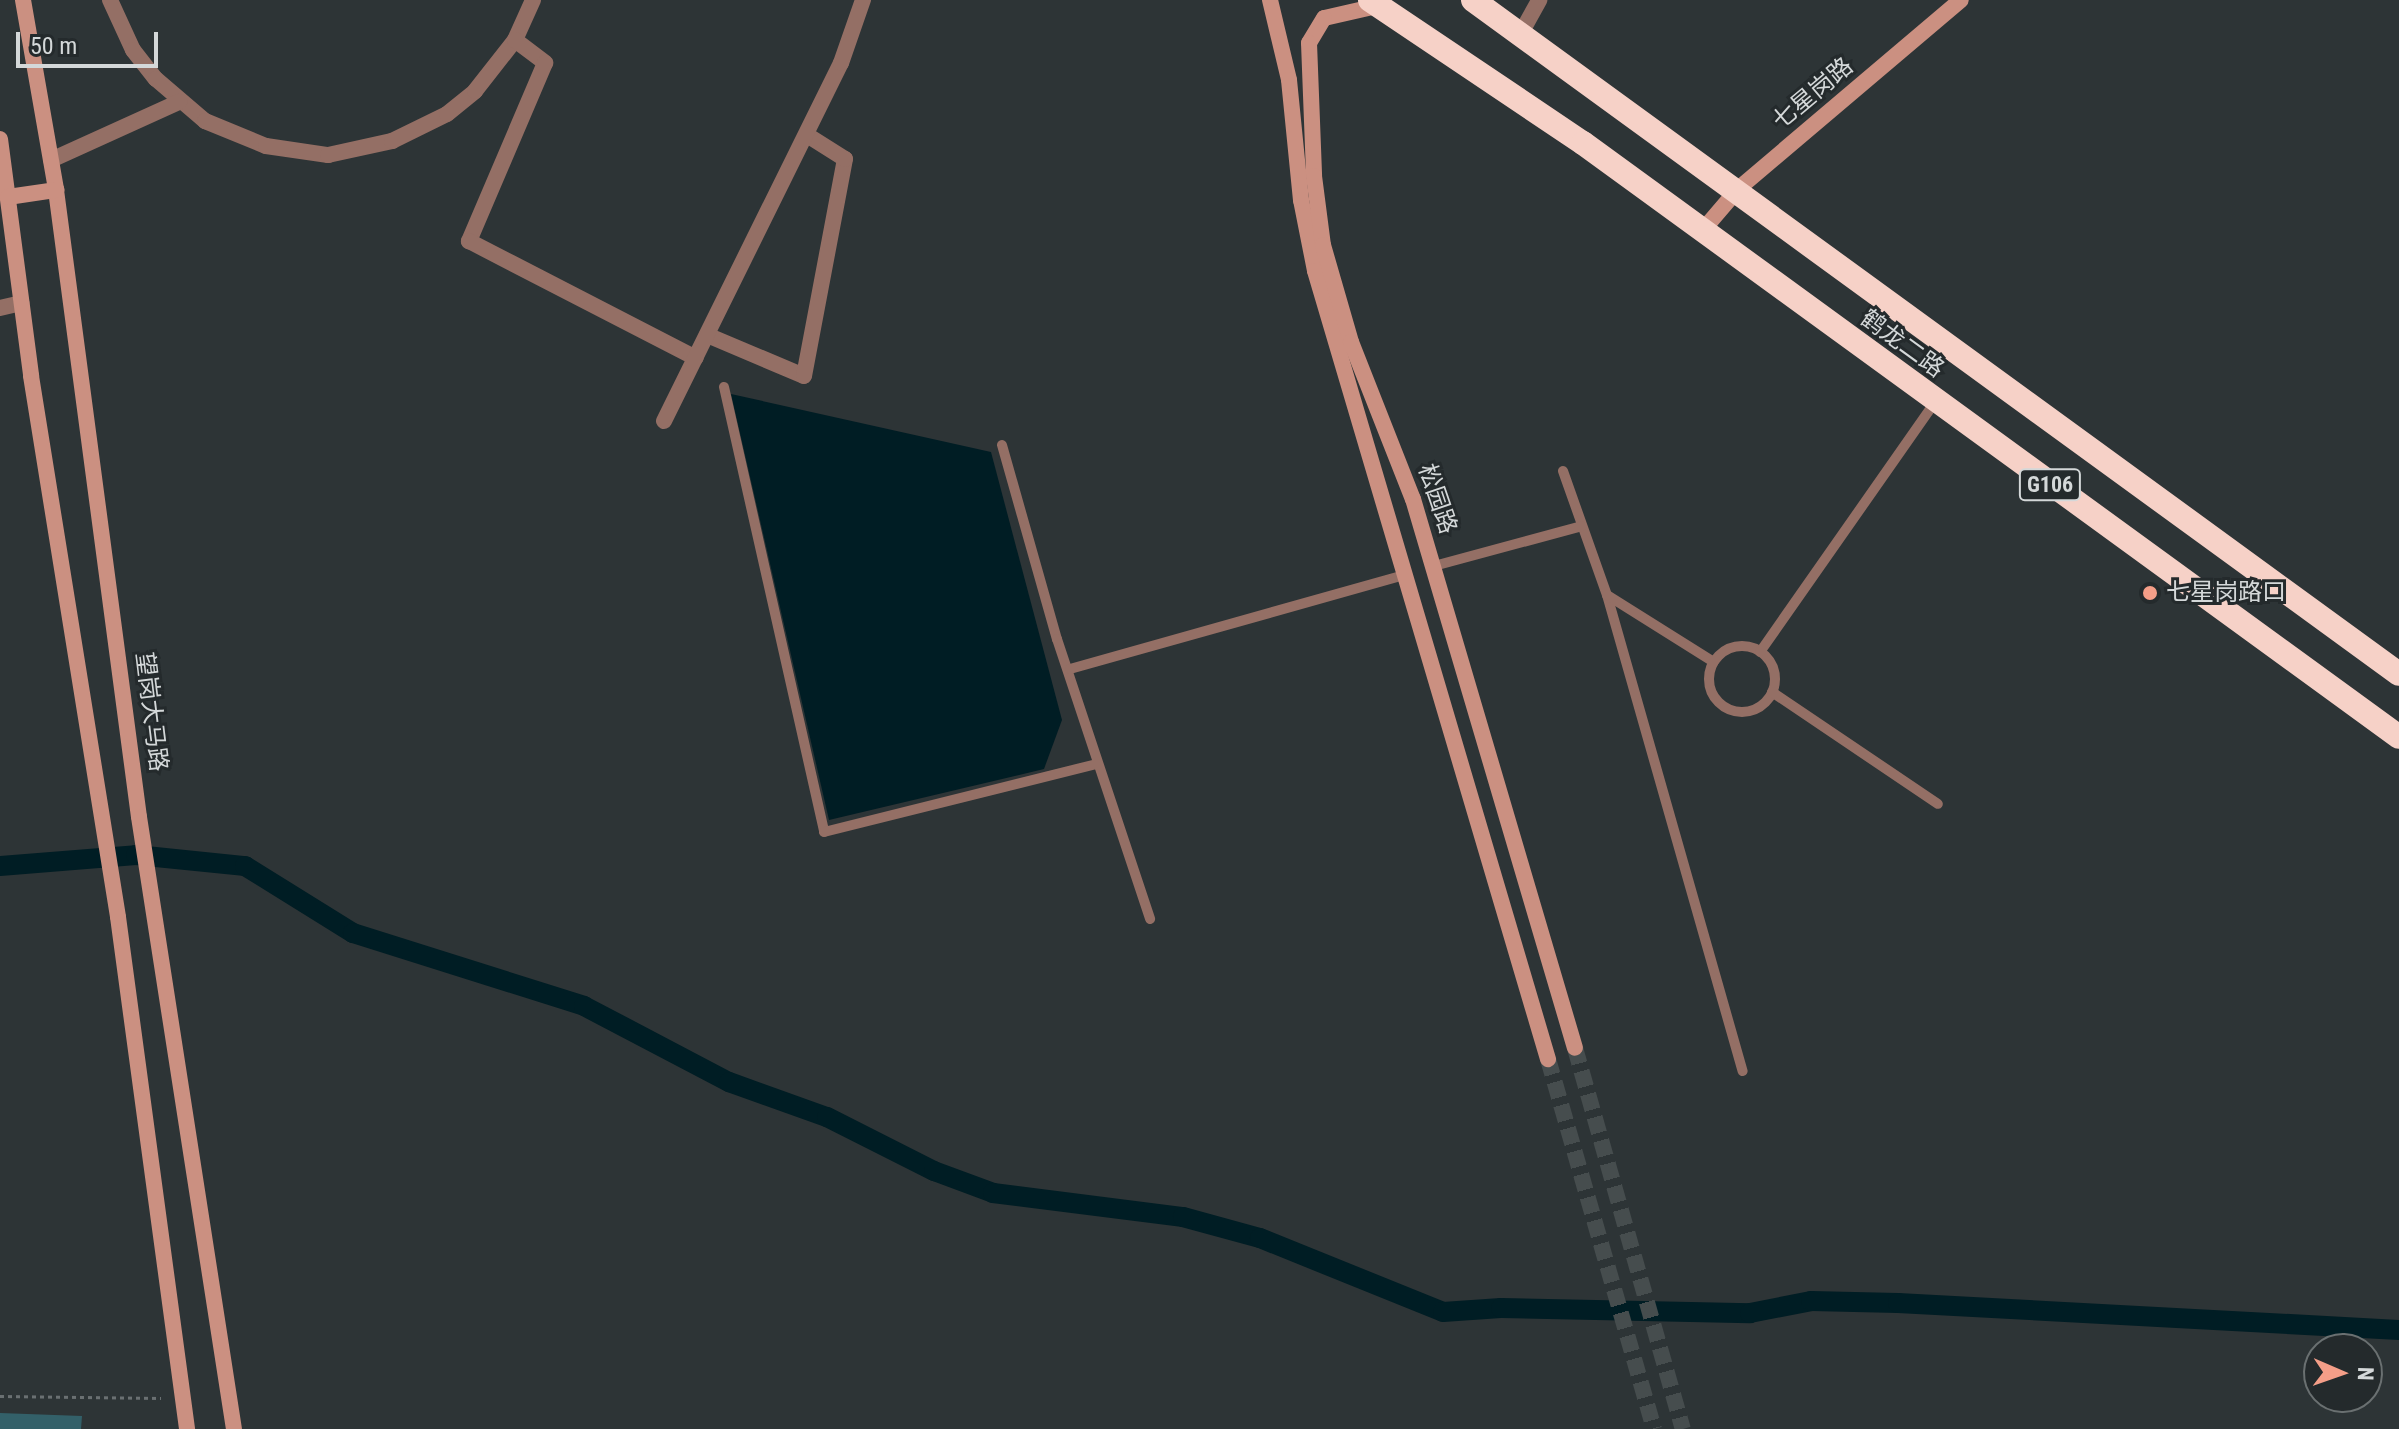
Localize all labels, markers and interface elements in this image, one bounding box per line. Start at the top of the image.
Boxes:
scale bar [20,16,162,66]
text: 50 m [30,32,77,60]
street label: 七星岗路 [1767,52,1859,136]
street label: 鹤龙二路 [1855,304,1949,384]
street label: 松园路 [1412,460,1462,538]
road number: G106 [2018,467,2082,503]
place label: 七星岗路口 [2166,579,2286,607]
marker: 七星岗路口 [2141,584,2159,602]
street label: 望岗大马路 [129,651,173,773]
north arrow [2303,1333,2383,1413]
text: N [2353,1367,2378,1381]

